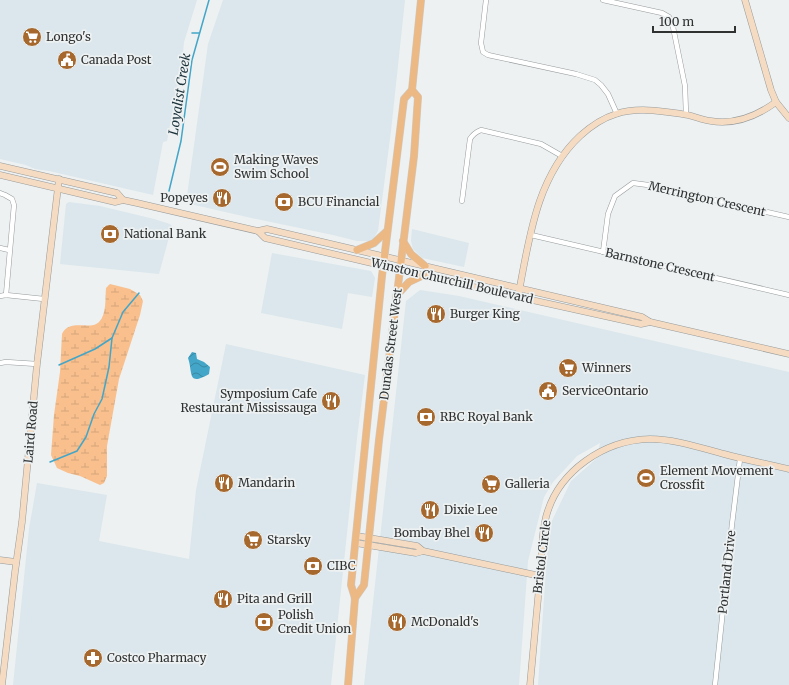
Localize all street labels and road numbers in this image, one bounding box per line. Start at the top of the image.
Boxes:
street label: Merrington Crescent [647,178,768,219]
street label: Barnstone Crescent [604,245,717,285]
street label: Winston Churchill Boulevard [368,254,535,307]
street label: Dundas Street West [376,287,405,401]
street label: Laird Road [20,400,41,464]
street label: Bristol Circle [530,519,553,594]
street label: Portland Drive [715,529,738,614]

